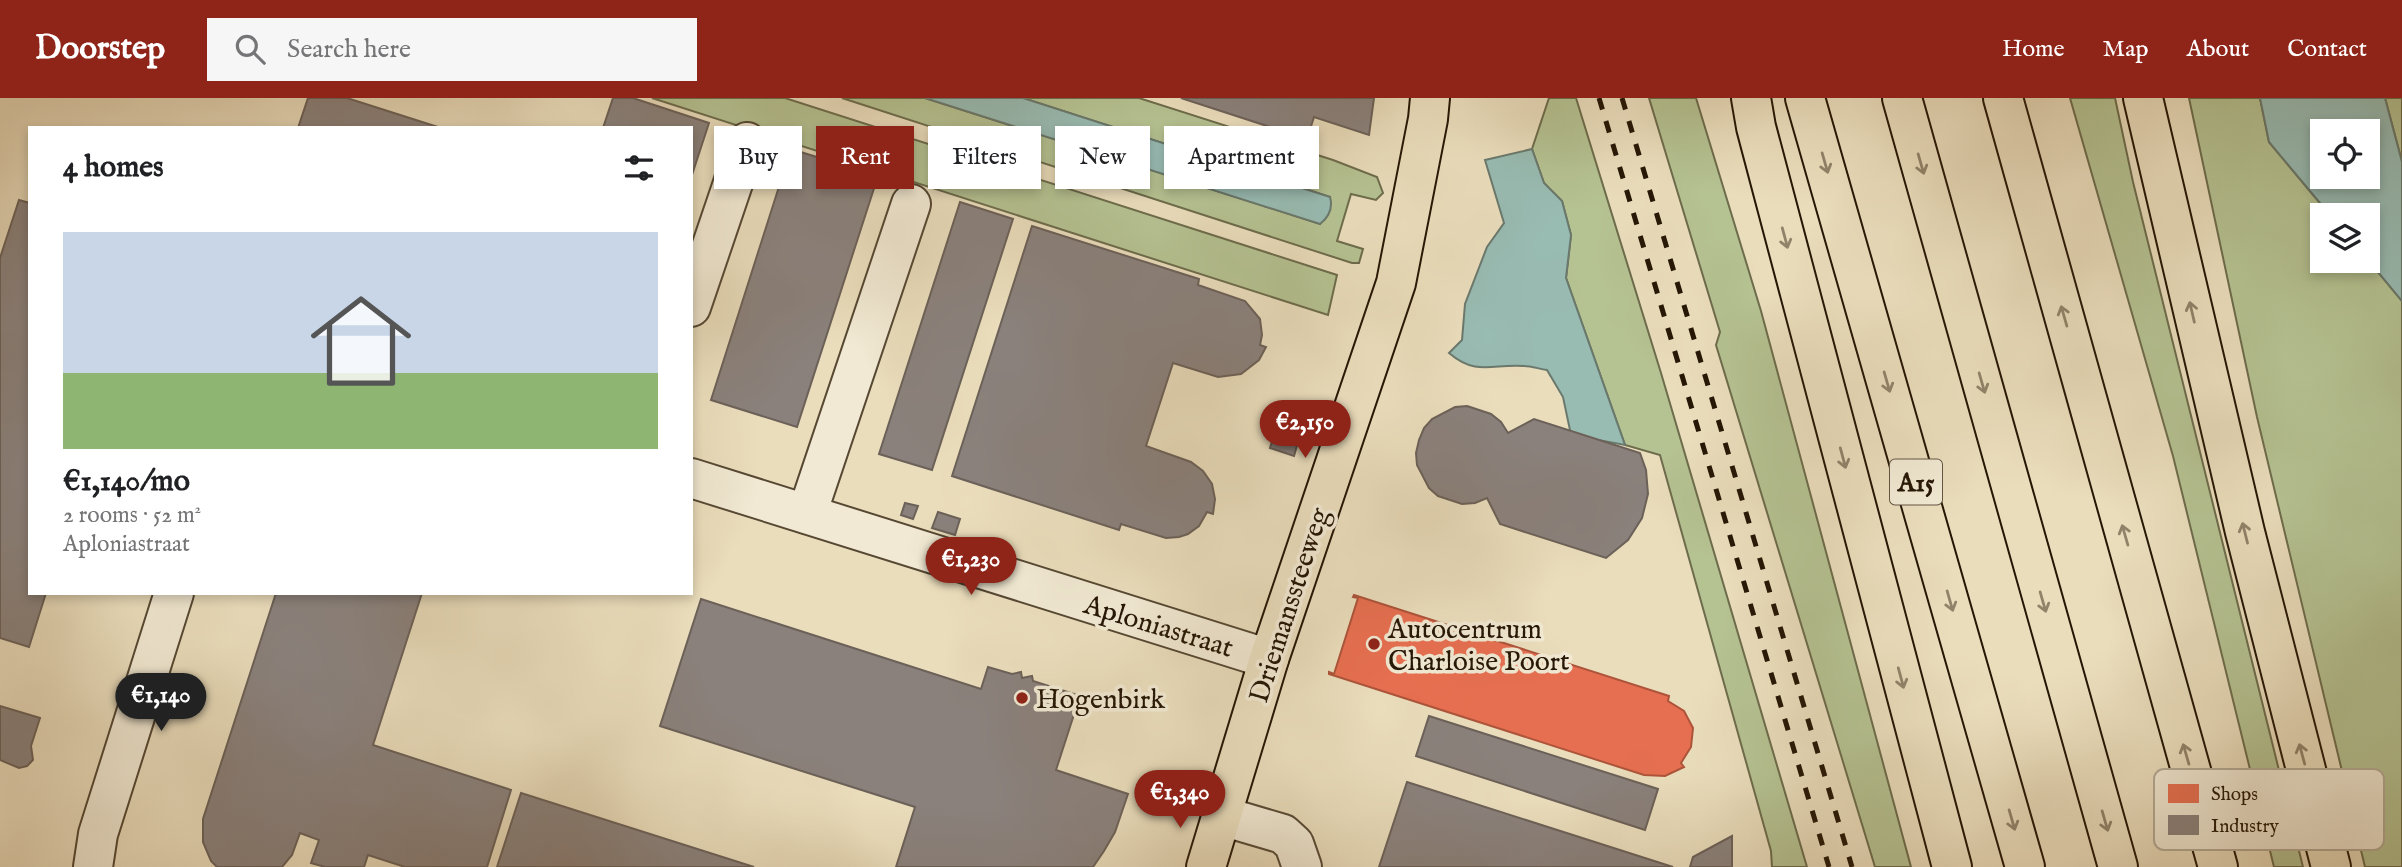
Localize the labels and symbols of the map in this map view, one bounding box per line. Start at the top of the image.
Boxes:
one-way arrow [1819,152,1832,174]
one-way arrow [1915,153,1928,175]
one-way arrow [1779,226,1792,249]
one-way arrow [2185,301,2198,324]
one-way arrow [2056,305,2069,327]
one-way arrow [1882,371,1895,393]
one-way arrow [1976,371,1989,394]
pin: €2,150 [1248,400,1362,460]
one-way arrow [1837,447,1850,469]
road number: A15 [1890,460,1942,504]
street label: Driemanssteeweg [1242,503,1339,708]
one-way arrow [2238,522,2251,545]
one-way arrow [2118,524,2131,547]
pin: €1,230 [914,538,1028,597]
street label: Aploniastraat [1078,588,1238,667]
one-way arrow [1944,590,1957,612]
one-way arrow [2038,591,2051,613]
place label: Autocentrum Charloise Poort [1387,613,1570,680]
marker: Autocentrum Charloise Poort [1366,636,1382,652]
one-way arrow [1896,667,1909,689]
pin: €1,140 [104,674,218,733]
place label: Hogenbirk [1036,683,1166,718]
marker: Hogenbirk [1014,690,1030,706]
one-way arrow [2179,743,2192,766]
one-way arrow [2294,743,2307,765]
legend [2154,769,2384,850]
pin: €1,340 [1123,770,1237,830]
text: Shops [2211,783,2258,807]
one-way arrow [2006,808,2019,831]
one-way arrow [2099,809,2112,832]
text: Industry [2211,815,2279,839]

